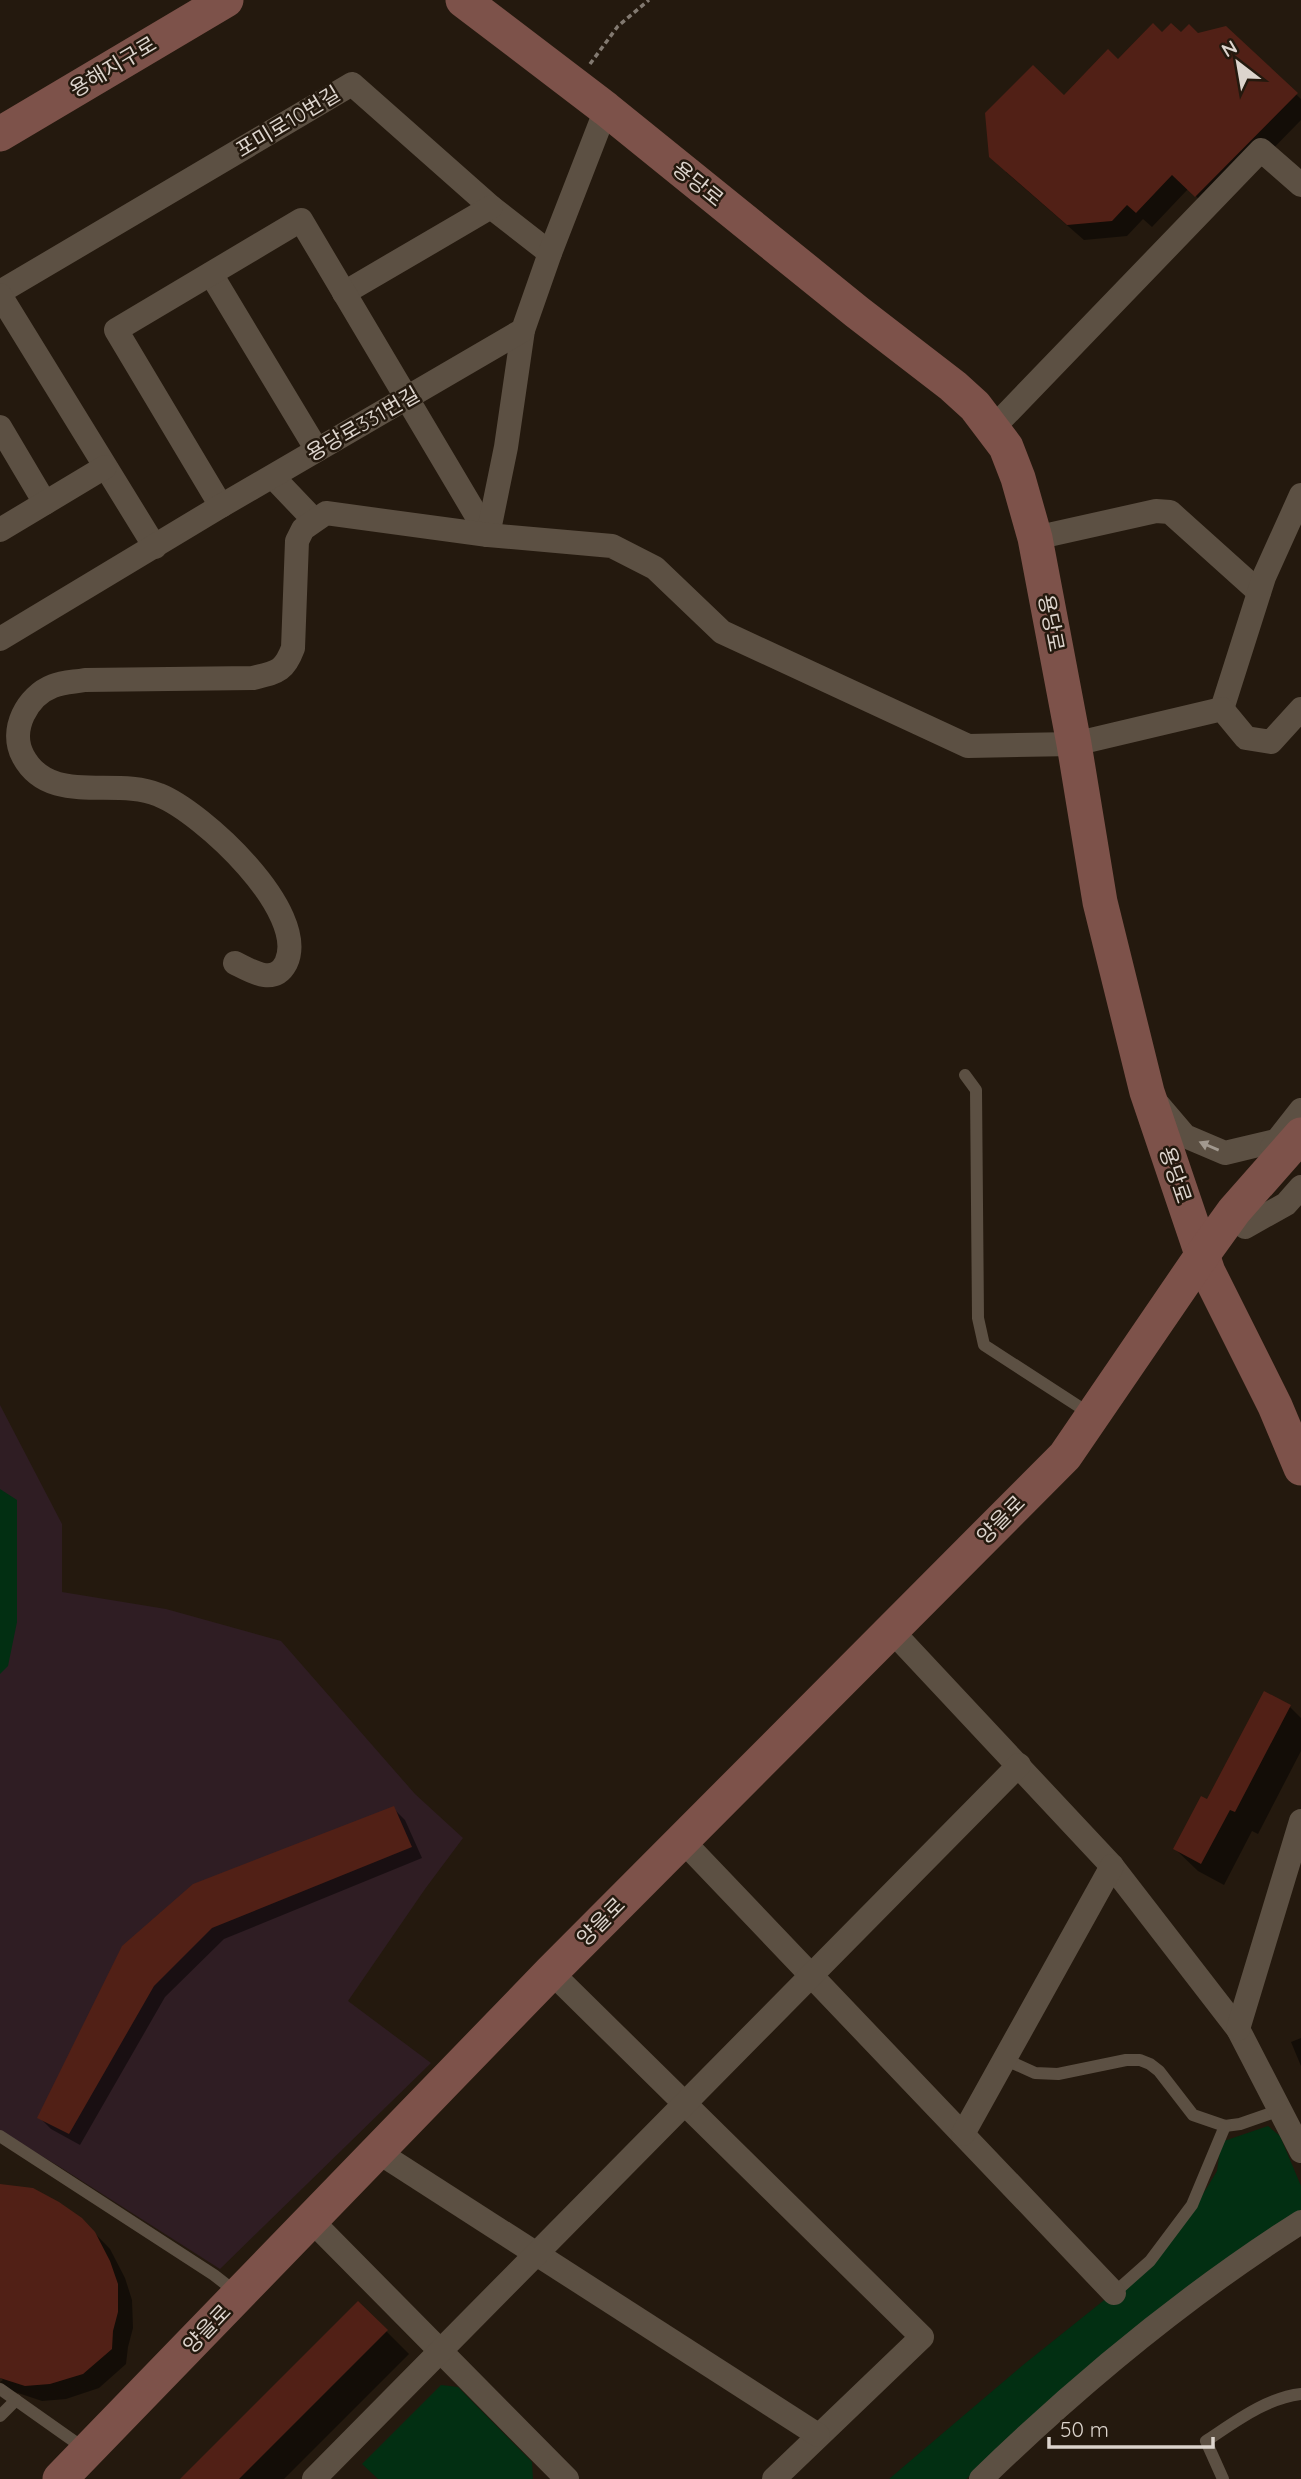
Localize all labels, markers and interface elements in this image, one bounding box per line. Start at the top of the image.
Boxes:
north arrow [1203,28,1273,98]
street label: 용해지구로 [64,30,161,102]
text: N [1217,35,1241,62]
street label: 포미로10번길 [231,80,344,162]
street label: 용당로 [668,155,729,212]
street label: 용당로331번길 [301,380,424,466]
street label: 용당로 [1034,592,1070,654]
one-way arrow [1199,1141,1220,1152]
street label: 용당로 [1154,1143,1198,1206]
street label: 양을로 [971,1490,1030,1549]
street label: 양을로 [571,1892,630,1951]
street label: 양을로 [177,2298,236,2358]
scale bar [1049,2406,1214,2450]
text: 50 m [1060,2416,1109,2442]

